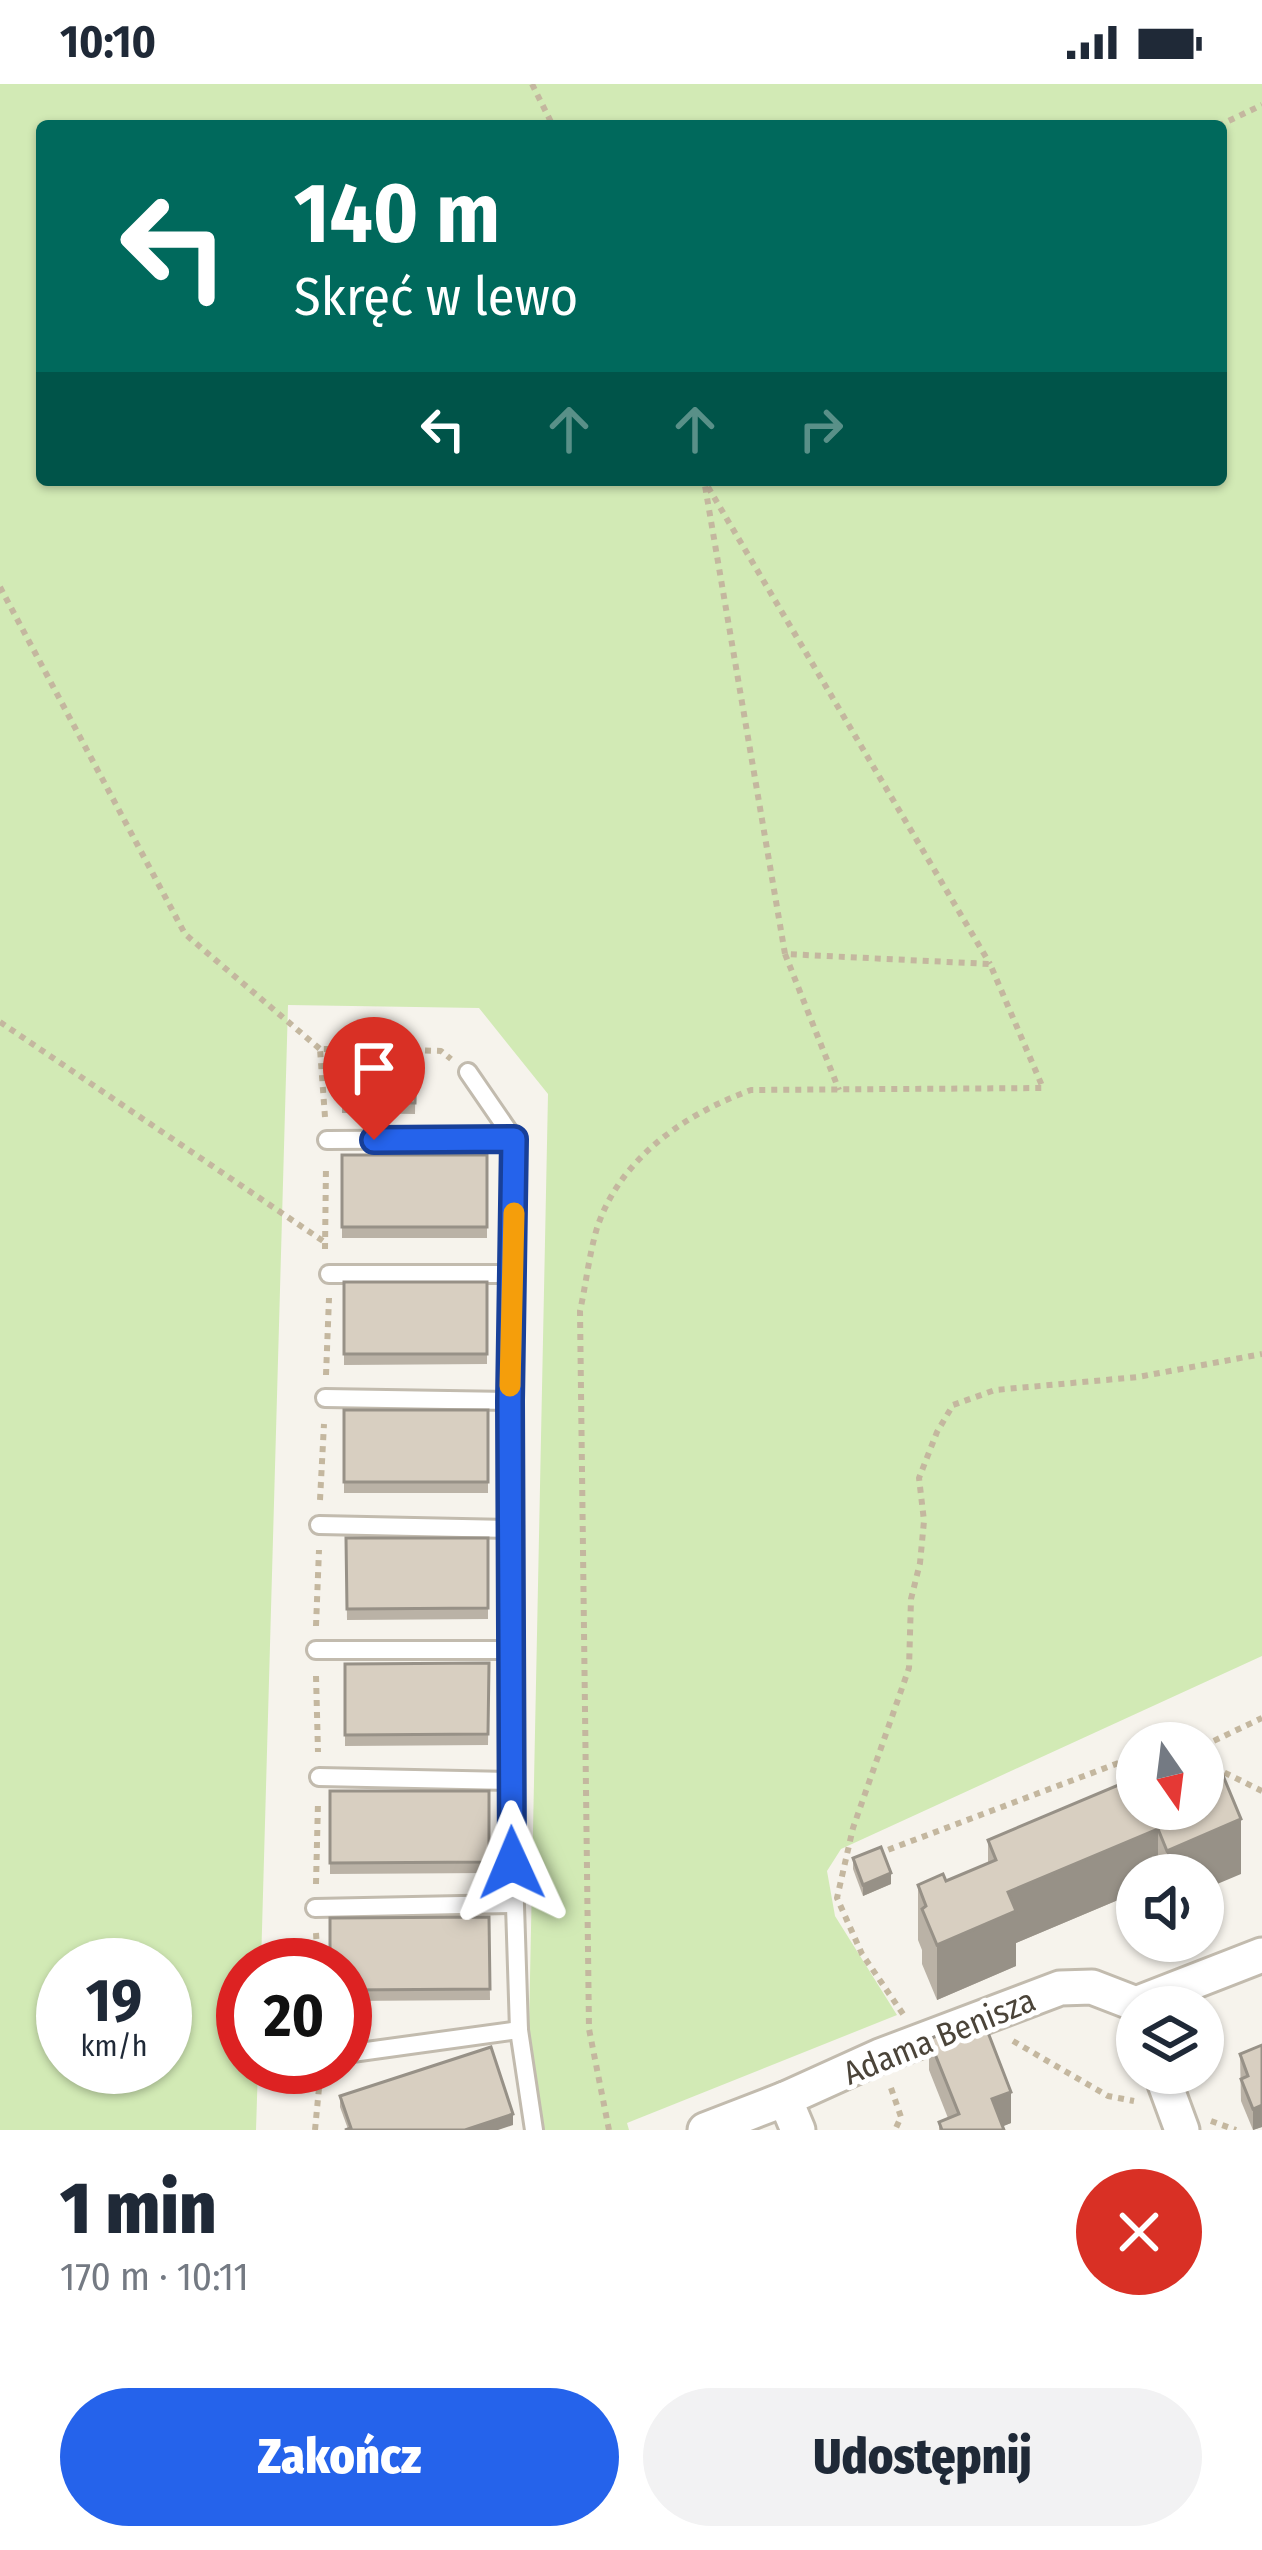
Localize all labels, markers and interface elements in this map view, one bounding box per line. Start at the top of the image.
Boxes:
text: 10:10 [60,15,156,69]
text: 140 m [294,163,500,264]
icon: left [96,168,252,324]
text: Skręć w lewo [294,265,578,329]
icon: left [410,396,476,462]
icon: ahead [536,396,602,462]
icon: ahead [662,396,728,462]
icon: right [788,396,854,462]
pin [323,1017,425,1140]
icon: arrive [341,1035,407,1101]
north arrow [1116,1722,1224,1830]
map controls [1116,1722,1224,2094]
position arrow [449,1800,575,1926]
button: sound [1116,1854,1224,1962]
speed limit sign: 20 [216,1938,372,2094]
text: 19 [86,1965,142,2037]
street label: Adama Benisza [838,1980,1041,2094]
button: layers [1116,1986,1224,2094]
text: km/h [81,2028,147,2064]
text: 1 min [60,2166,217,2252]
button: close [1076,2169,1202,2295]
text: 170 m · 10:11 [60,2254,249,2300]
button: Zakończ [60,2388,619,2526]
button: Udostępnij [643,2388,1202,2526]

